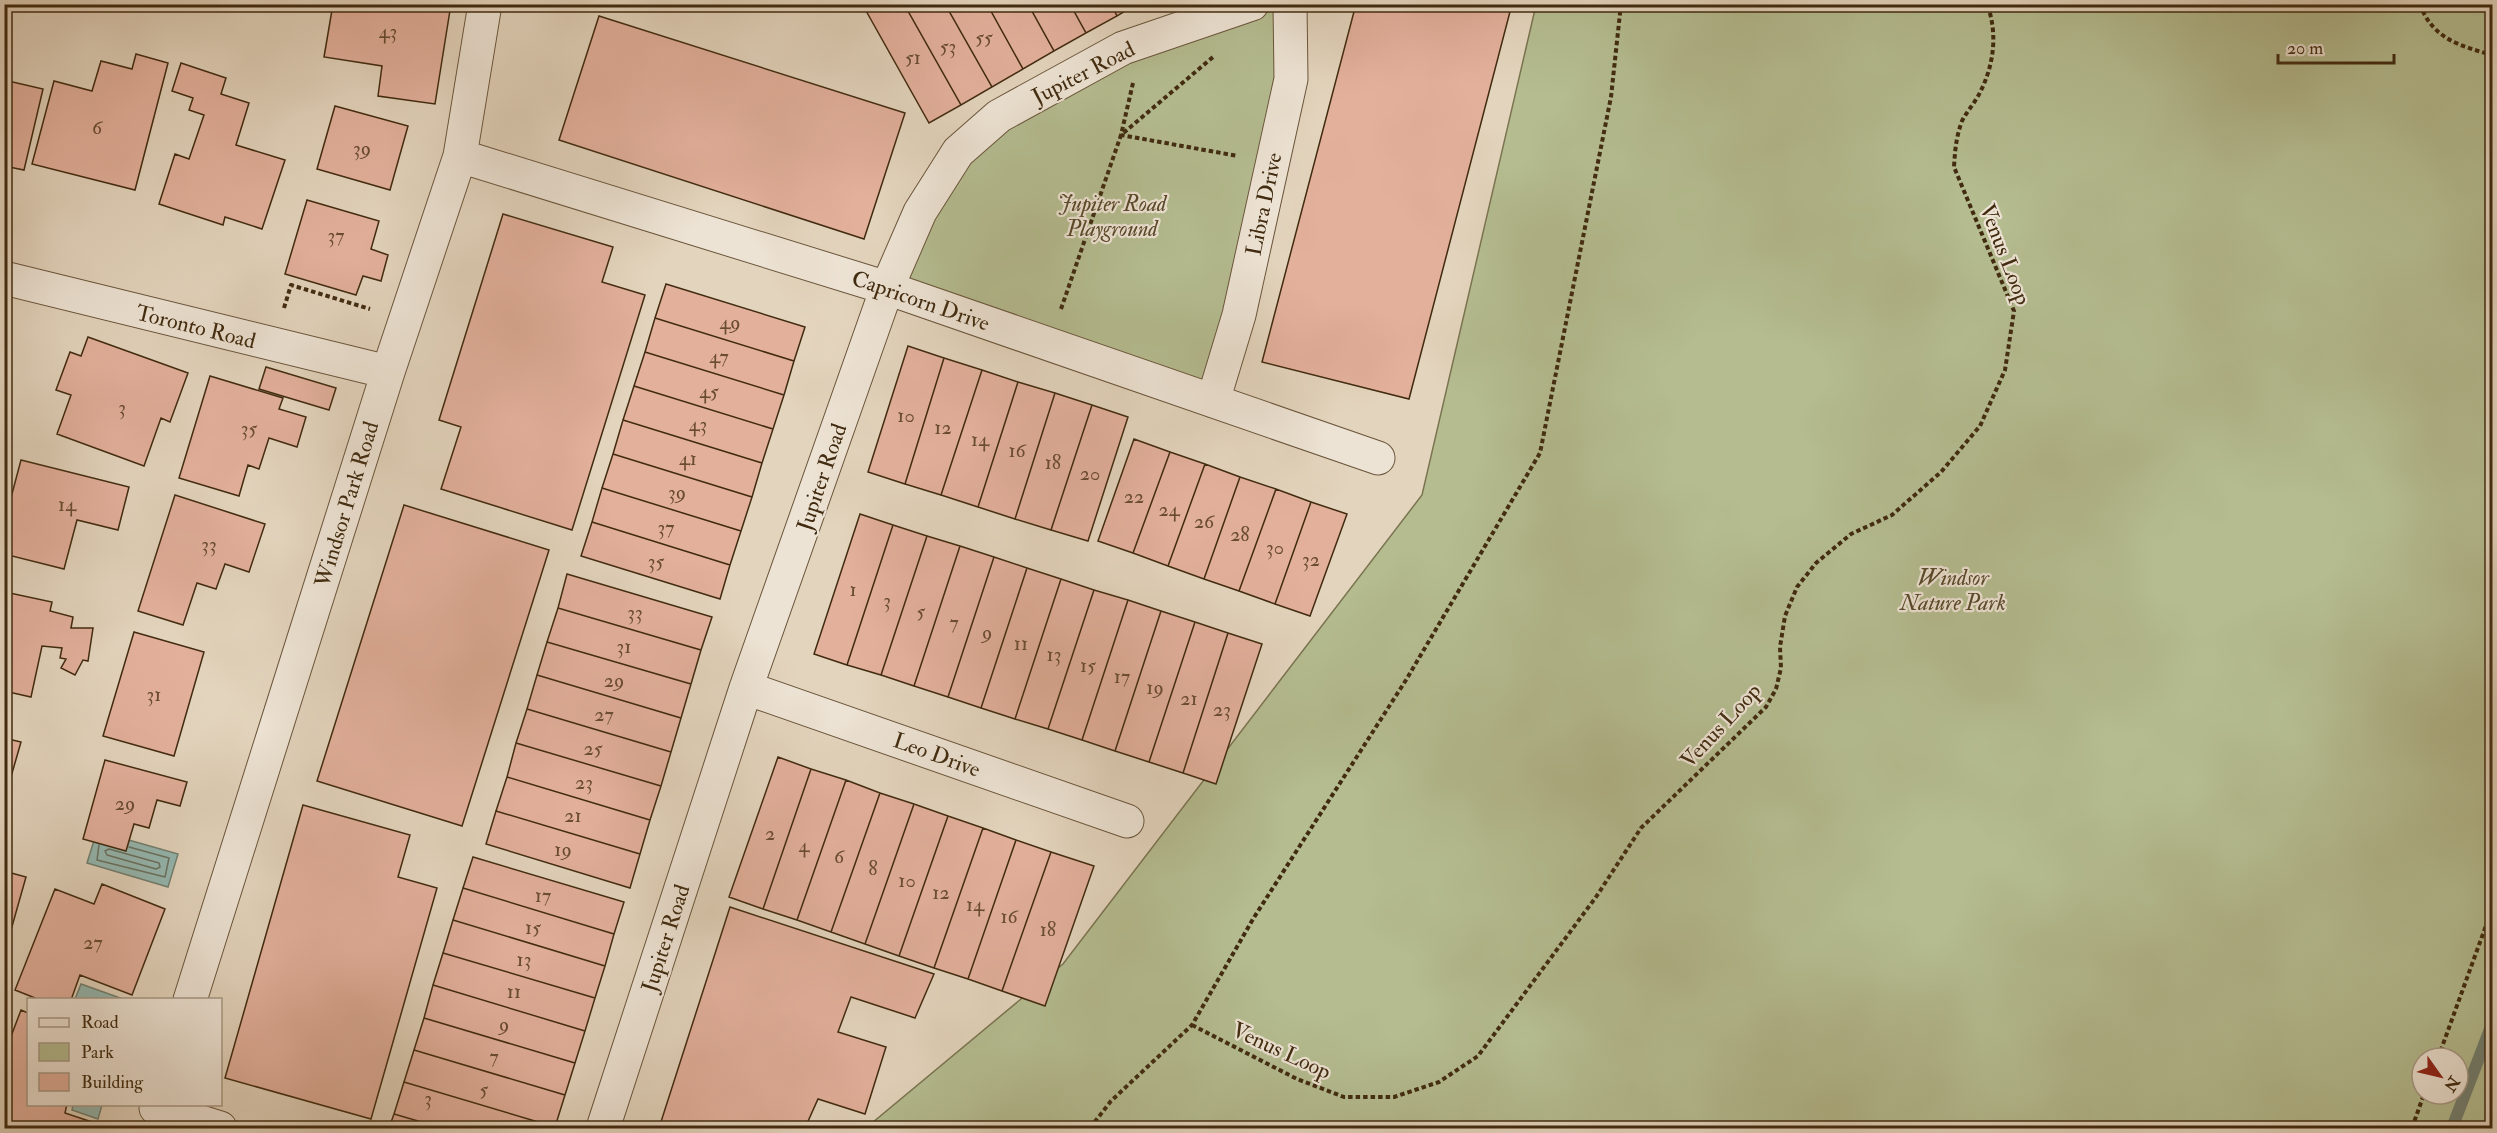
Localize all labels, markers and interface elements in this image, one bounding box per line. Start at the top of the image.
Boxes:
house number: 43 [379,19,397,44]
house number: 55 [975,25,993,50]
scale bar [2278,27,2394,65]
house number: 53 [940,34,956,59]
street label: Jupiter Road [1026,35,1140,112]
text: 20 m [2287,37,2323,60]
house number: 51 [905,45,921,70]
house number: 6 [92,115,103,140]
house number: 39 [353,136,371,161]
street label: Libra Drive [1239,150,1289,258]
park label: Jupiter Road Playground [1058,190,1168,243]
street label: Venus Loop [1972,200,2037,309]
house number: 37 [328,223,344,248]
street label: Capricorn Drive [848,264,993,339]
street label: Toronto Road [133,299,259,355]
house number: 49 [719,310,741,335]
house number: 47 [709,344,729,369]
house number: 45 [699,379,719,404]
house number: 3 [118,395,126,420]
house number: 10 [897,403,915,428]
house number: 43 [689,412,707,437]
house number: 12 [934,415,952,440]
house number: 35 [241,416,257,441]
street label: Windsor Park Road [308,418,386,592]
street label: Jupiter Road [790,420,854,536]
house number: 14 [971,427,990,452]
house number: 16 [1008,438,1026,463]
house number: 41 [679,446,697,471]
house number: 18 [1045,450,1061,475]
house number: 20 [1080,461,1100,486]
house number: 39 [668,480,686,505]
house number: 22 [1124,484,1144,509]
house number: 14 [58,492,77,517]
house number: 24 [1159,497,1181,522]
house number: 26 [1194,509,1215,534]
house number: 37 [658,515,674,540]
house number: 28 [1230,522,1250,547]
house number: 33 [201,532,217,557]
house number: 30 [1266,535,1284,560]
house number: 32 [1302,547,1320,572]
house number: 35 [648,549,664,574]
park label: Windsor Nature Park [1899,564,2006,617]
house number: 1 [849,577,857,602]
house number: 3 [883,588,891,613]
house number: 5 [917,599,926,624]
house number: 33 [627,600,643,625]
house number: 7 [949,610,959,635]
house number: 9 [980,620,992,645]
house number: 11 [1014,631,1028,656]
house number: 31 [617,634,631,659]
house number: 13 [1047,642,1061,667]
house number: 15 [1080,653,1096,678]
house number: 17 [1114,664,1130,689]
house number: 29 [604,668,624,693]
house number: 19 [1146,675,1164,700]
street label: Venus Loop [1674,677,1768,775]
house number: 31 [147,682,161,707]
house number: 21 [1180,686,1198,711]
house number: 23 [1213,697,1231,722]
house number: 27 [594,702,614,727]
street label: Leo Drive [889,726,984,784]
house number: 25 [584,736,603,761]
house number: 23 [575,770,593,795]
house number: 29 [115,791,135,816]
house number: 21 [564,803,582,828]
house number: 2 [765,821,775,846]
house number: 4 [799,833,811,858]
house number: 19 [554,837,572,862]
house number: 6 [834,844,845,869]
house number: 8 [868,856,878,881]
house number: 10 [898,868,916,893]
house number: 12 [932,880,950,905]
street label: Jupiter Road [635,881,698,997]
house number: 17 [535,883,551,908]
house number: 14 [966,892,985,917]
house number: 16 [1000,904,1018,929]
house number: 15 [525,915,541,940]
house number: 18 [1040,917,1056,942]
house number: 27 [83,930,103,955]
house number: 13 [517,947,531,972]
house number: 11 [507,979,521,1004]
legend [27,998,222,1106]
text: Road [81,1011,119,1034]
house number: 9 [497,1012,509,1037]
street label: Venus Loop [1227,1016,1336,1087]
text: Park [81,1041,114,1064]
house number: 7 [489,1044,499,1069]
north arrow [2410,1046,2470,1106]
text: Building [81,1071,144,1094]
text: N [2439,1071,2464,1096]
house number: 5 [480,1077,489,1102]
house number: 3 [424,1086,432,1111]

